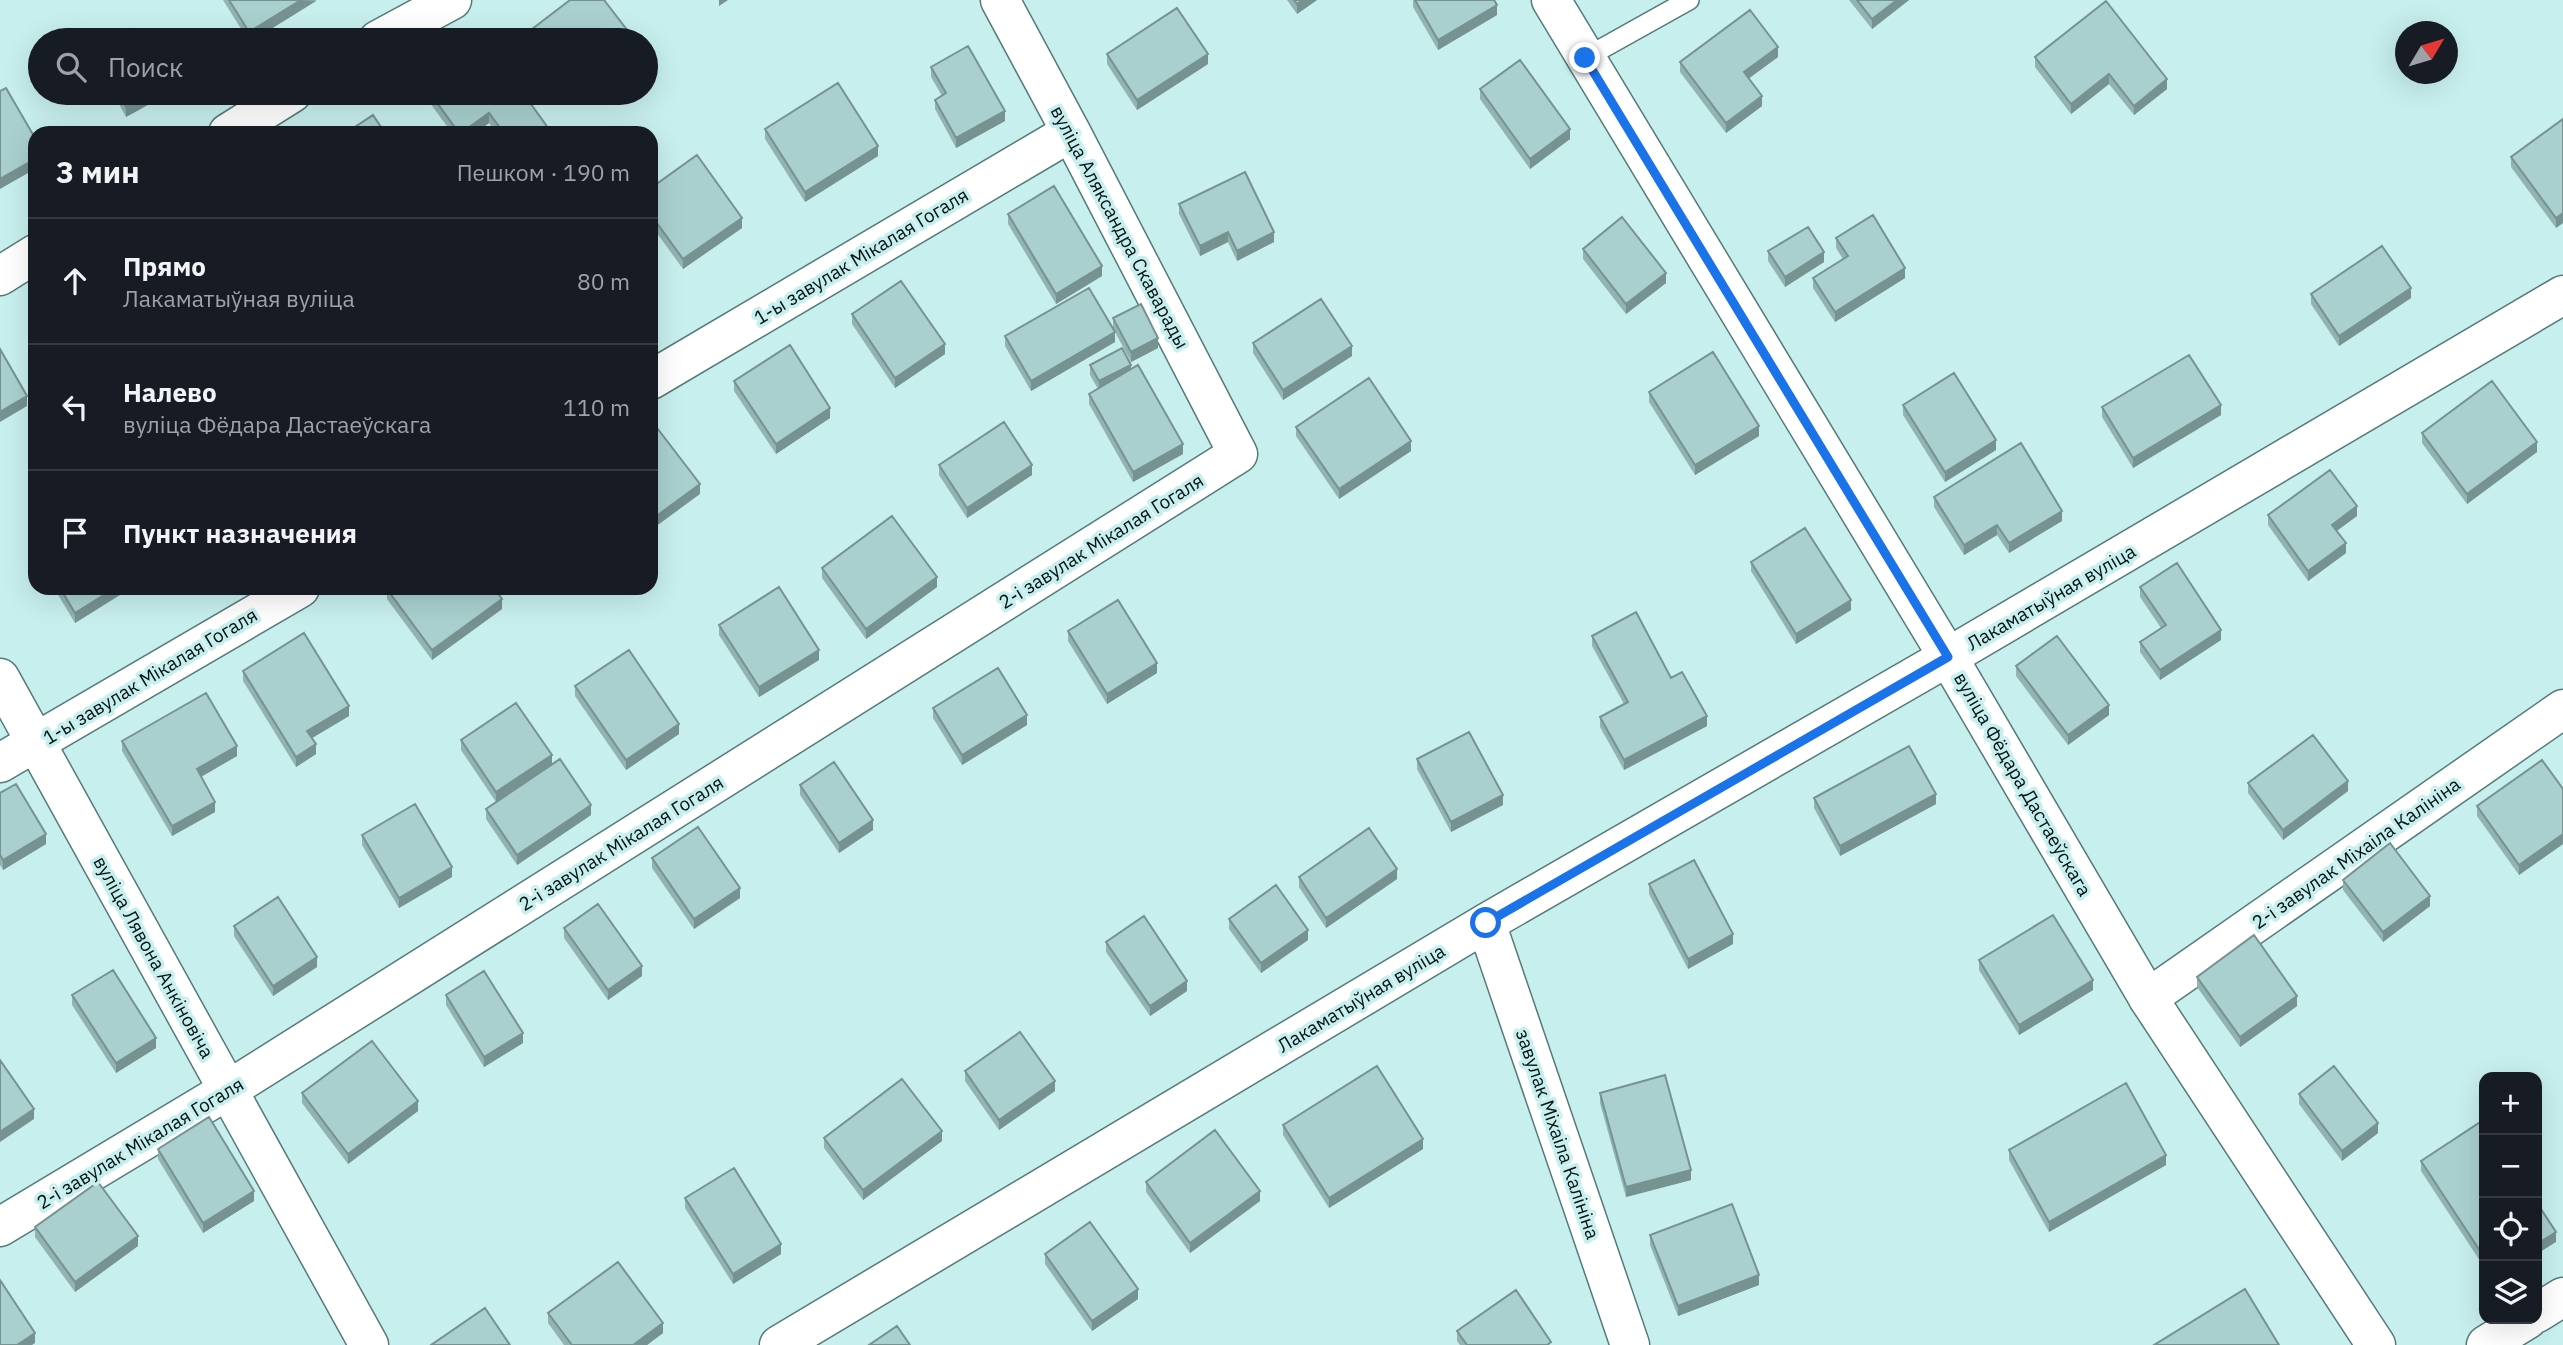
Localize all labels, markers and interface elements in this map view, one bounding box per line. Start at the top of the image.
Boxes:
north arrow [2395,21,2458,84]
search box [28,28,658,105]
route end [1569,42,1600,73]
icon: search [52,48,90,86]
text: Поиск [108,50,183,84]
street label: вуліца Аляксандра Скаварады [1046,101,1194,353]
text: 3 мин [56,152,140,191]
text: Пешком · 190 m [457,157,630,187]
street label: 1-ы завулак Мікалая Гогаля [749,182,973,330]
text: Прямо [123,249,206,283]
icon: ahead [56,262,94,300]
text: 80 m [577,266,630,296]
text: Лакаматыўная вуліца [123,283,355,313]
text: Налево [123,375,217,409]
icon: left [56,388,94,426]
text: 110 m [563,392,630,422]
text: вуліца Фёдара Дастаеўскага [123,409,431,439]
street label: 2-і завулак Мікалая Гогаля [994,468,1208,614]
icon: arrive [56,514,94,552]
text: Пункт назначения [123,516,357,550]
street label: Лакаматыўная вуліца [1962,539,2140,655]
street label: 1-ы завулак Мікалая Гогаля [38,602,262,750]
street label: вуліца Фёдара Дастаеўскага [1949,668,2097,900]
street label: 2-і завулак Мікалая Гогаля [514,770,728,916]
street label: 2-і завулак Міхаіла Калініна [2247,772,2465,934]
street label: вуліца Лявона Анкіновіча [88,852,220,1062]
route start [1470,907,1501,938]
street label: Лакаматыўная вуліца [1273,938,1449,1058]
street label: завулак Міхаіла Калініна [1511,1026,1605,1242]
street label: 2-і завулак Мікалая Гогаля [32,1072,248,1214]
map controls [2479,1072,2542,1324]
button: + [2479,1072,2542,1135]
button: − [2479,1135,2542,1198]
button: locate [2479,1198,2542,1261]
button: layers [2479,1261,2542,1324]

